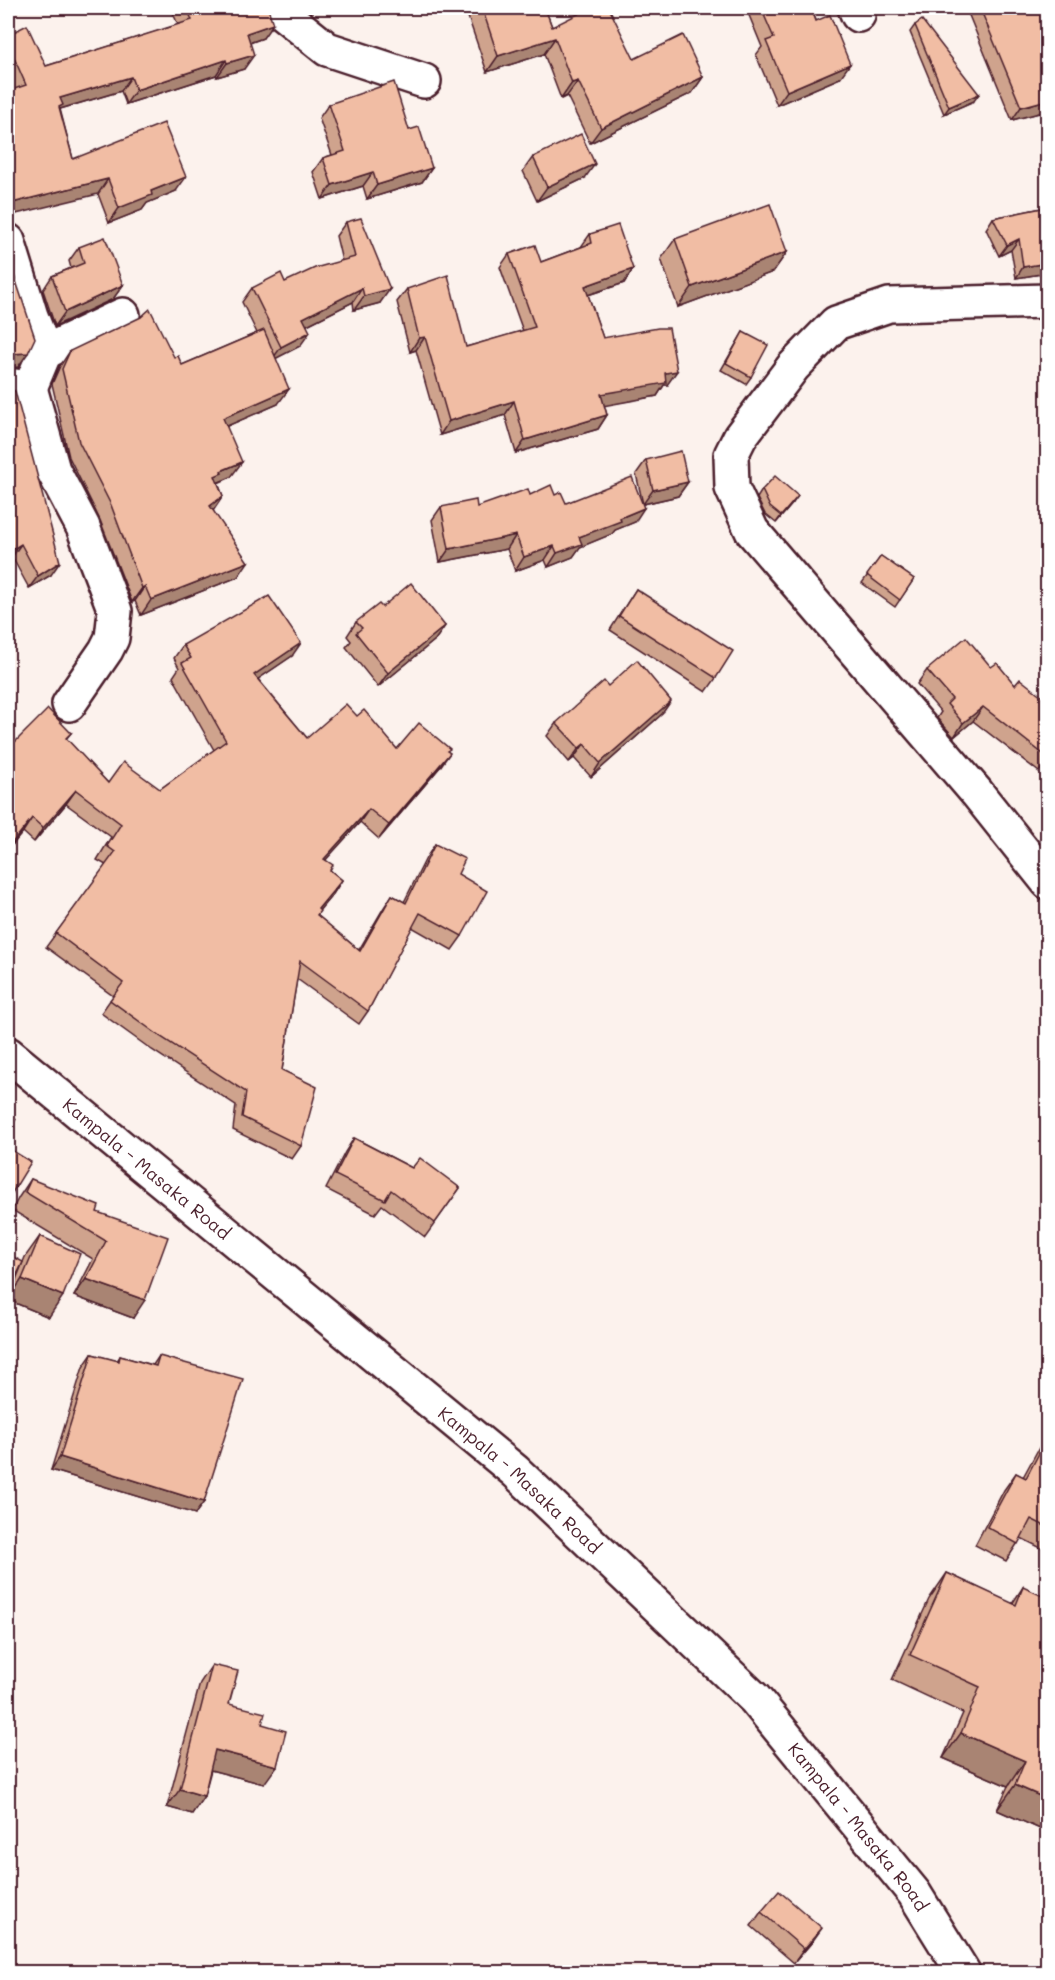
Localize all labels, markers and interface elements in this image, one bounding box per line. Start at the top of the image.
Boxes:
street label: Kampala - Masaka Road [58,1092,236,1245]
street label: Kampala - Masaka Road [433,1401,607,1559]
street label: Kampala - Masaka Road [783,1737,934,1915]

